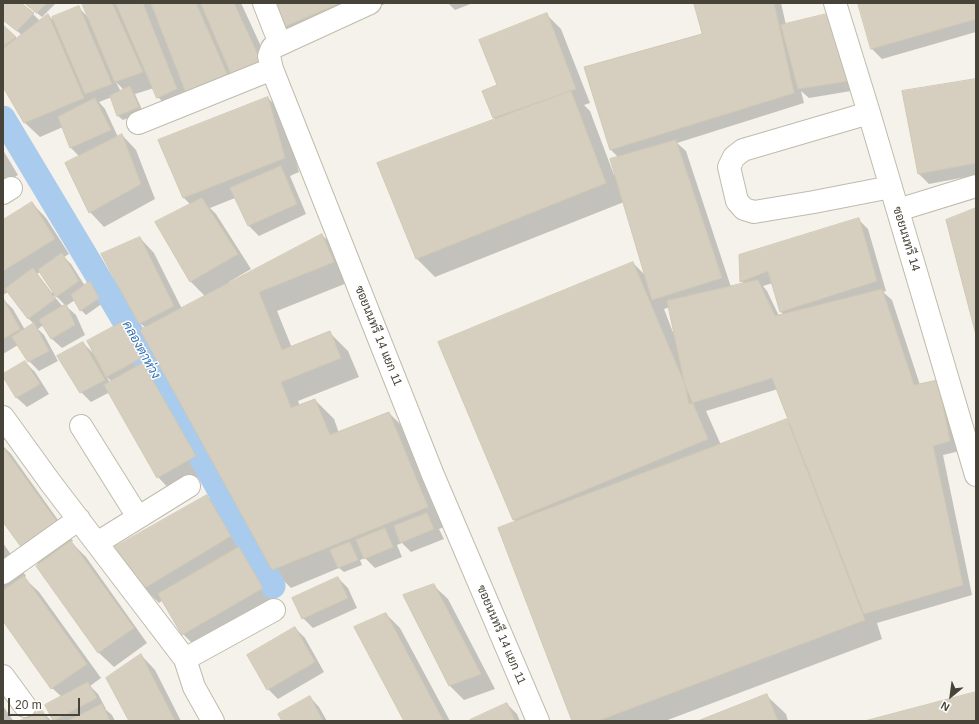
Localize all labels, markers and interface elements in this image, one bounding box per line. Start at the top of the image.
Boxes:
street label: ซอยนนทรี 14 [889,205,923,273]
street label: ซอยนนทรี 14 แยก 11 [351,284,405,388]
water label: คลองตาห่วง [119,318,163,382]
street label: ซอยนนทรี 14 แยก 11 [474,583,528,687]
north arrow [931,676,971,716]
scale bar [10,690,82,716]
text: 20 m [15,698,42,712]
text: N [939,699,952,714]

